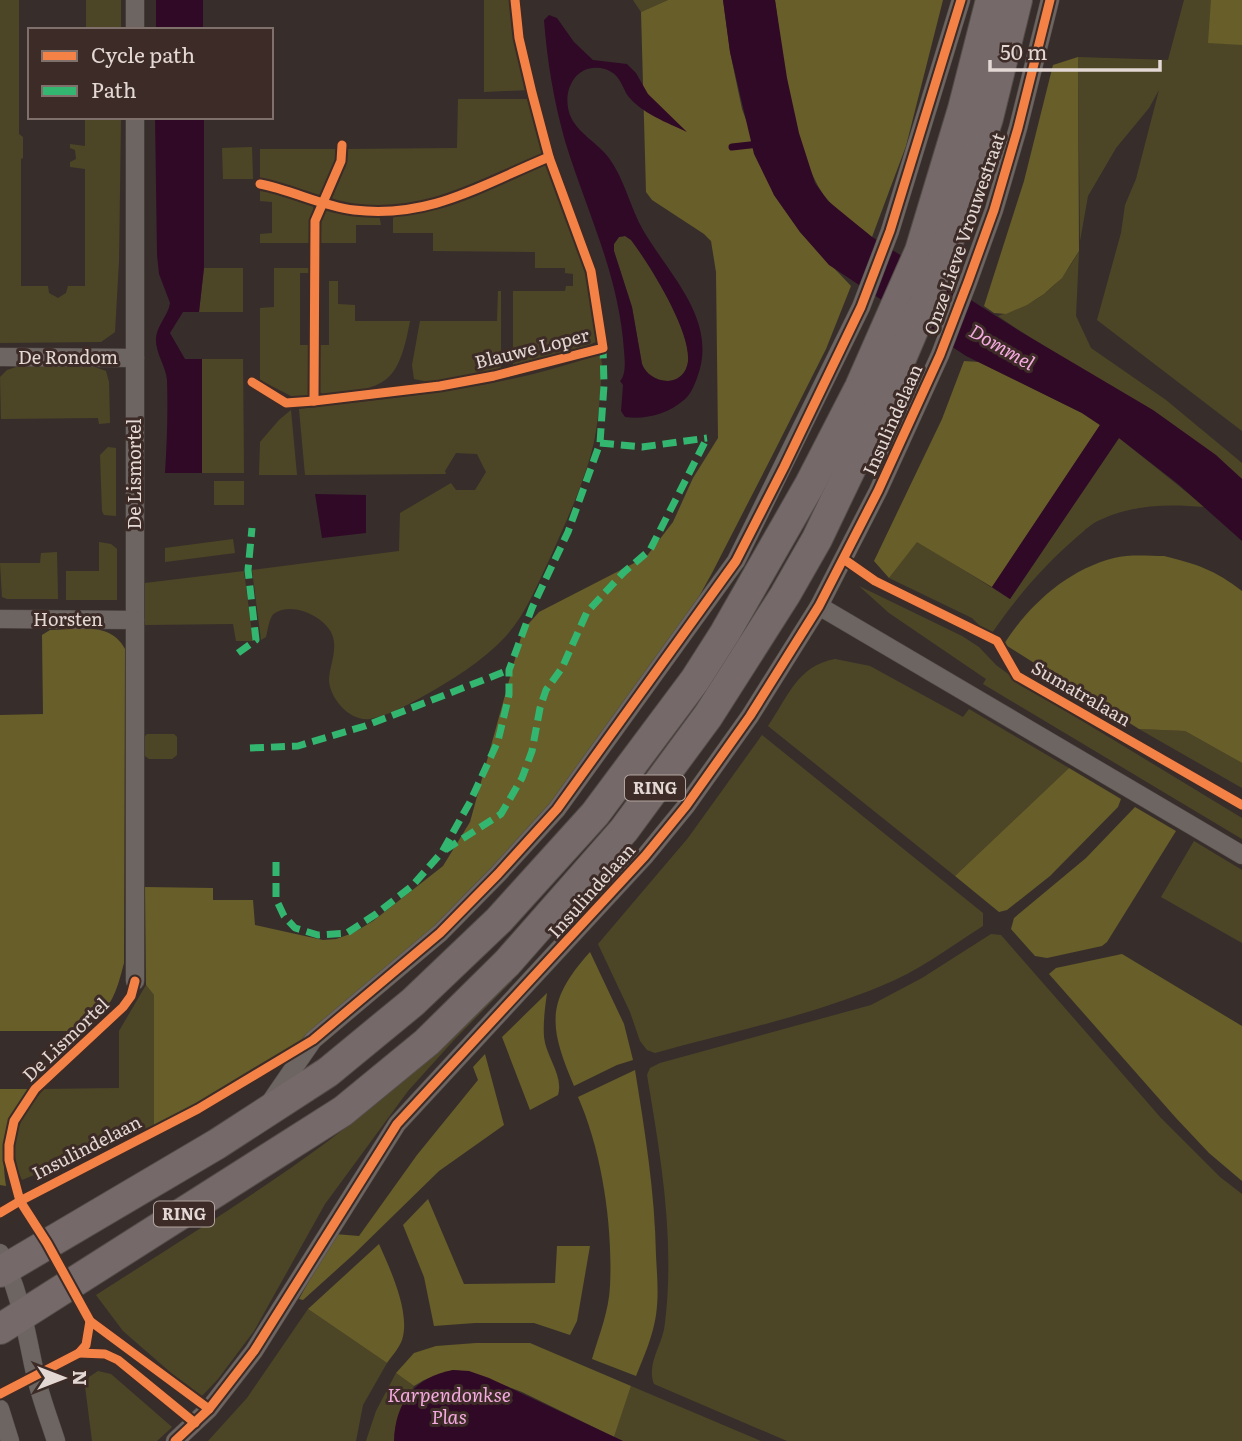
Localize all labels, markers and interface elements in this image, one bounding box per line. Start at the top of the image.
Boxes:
legend [28,28,273,119]
scale bar [990,28,1160,72]
text: 50 m [1000,35,1047,66]
text: Cycle path [91,38,195,69]
text: Path [91,73,137,104]
street label: Onze Lieve Vrouwestraat [916,128,1011,338]
water label: Dommel [964,316,1041,376]
street label: Blauwe Loper [472,320,592,375]
street label: De Rondom [18,343,118,370]
street label: Insulindelaan [855,359,928,479]
street label: De Lismortel [120,419,147,529]
street label: Horsten [33,605,103,632]
street label: Sumatralaan [1027,653,1137,732]
road number: RING [625,776,685,800]
street label: Insulindelaan [541,837,641,943]
street label: De Lismortel [16,991,114,1087]
street label: Insulindelaan [27,1107,146,1186]
road number: RING [154,1202,214,1226]
north arrow [28,1343,98,1413]
text: N [67,1370,95,1386]
water label: Karpendonkse Plas [387,1380,511,1430]

